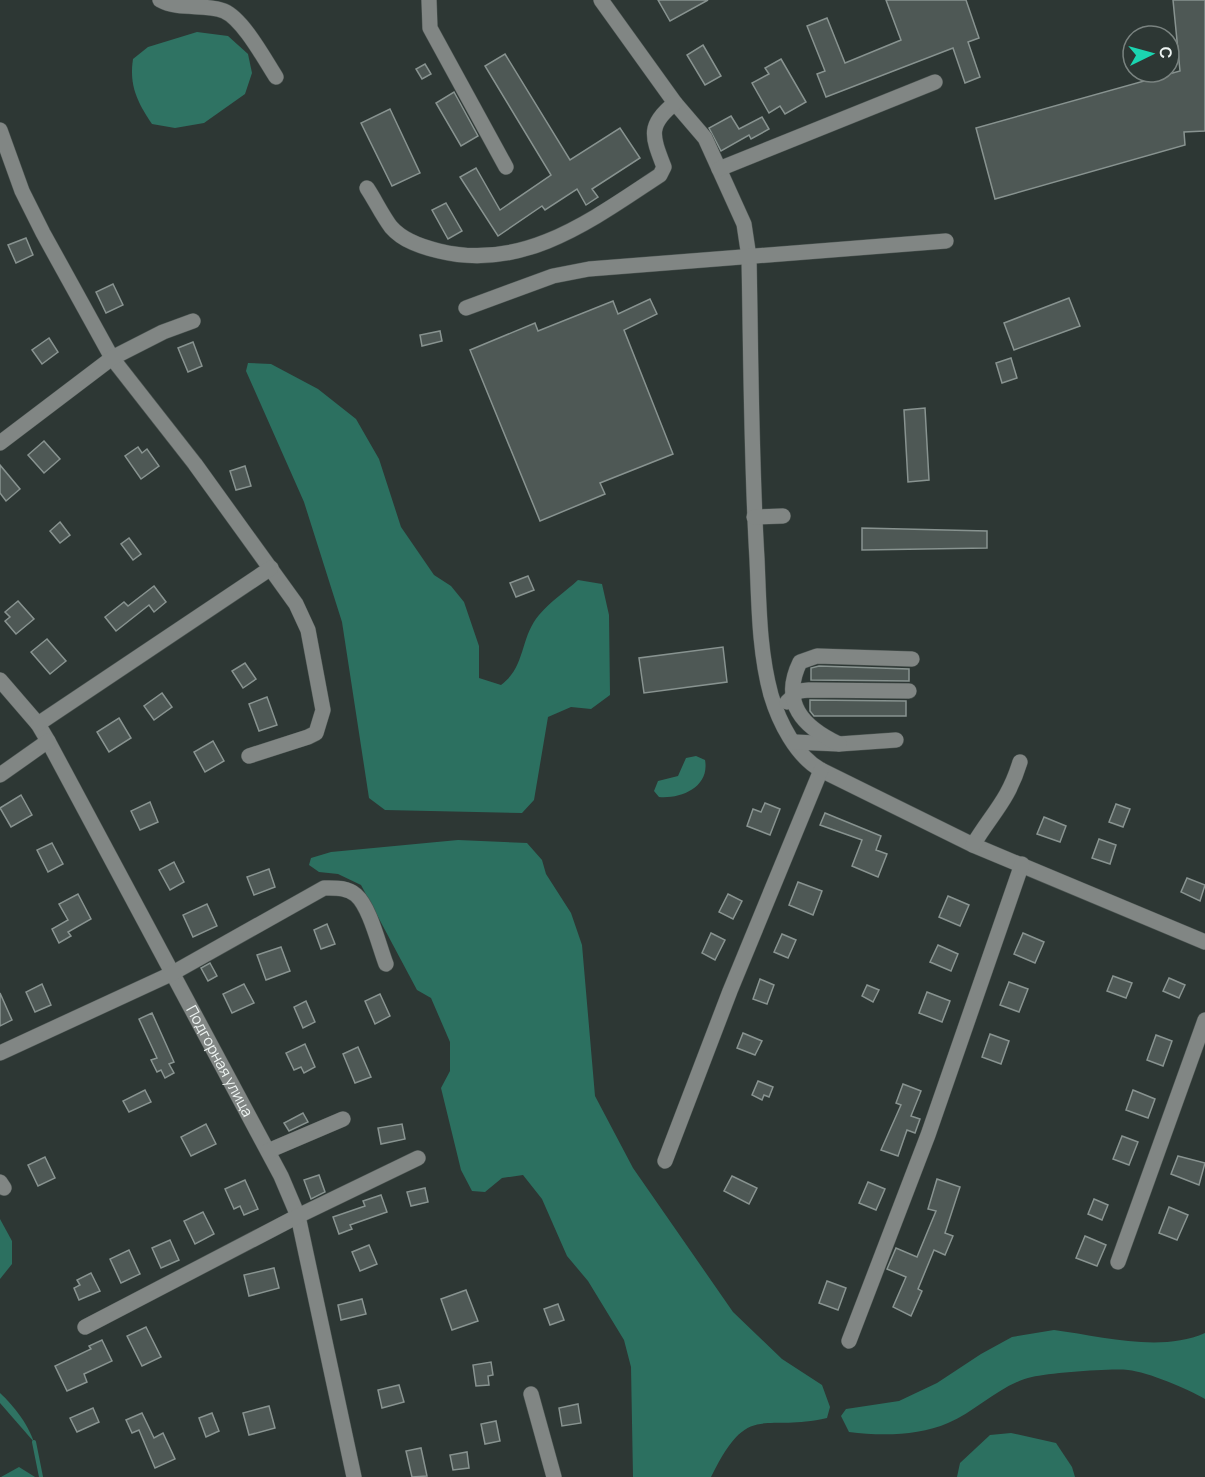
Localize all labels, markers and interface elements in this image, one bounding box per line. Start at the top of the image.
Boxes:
north arrow [1121,24,1181,84]
text: С [1154,46,1177,60]
street label: Подгорная улица [181,1001,258,1120]

